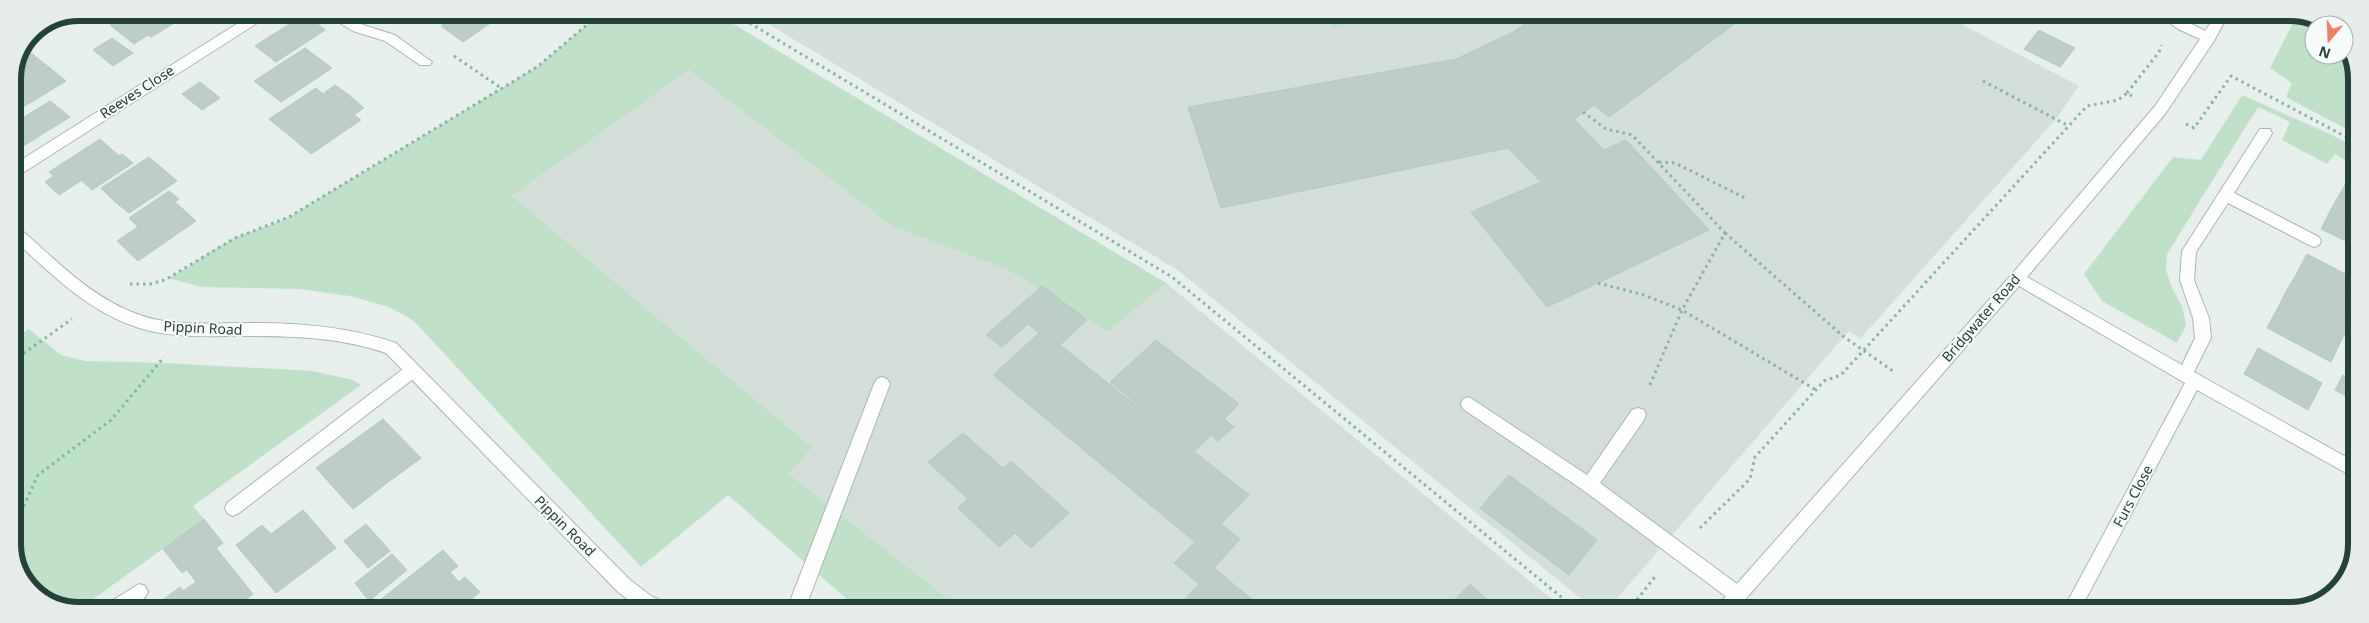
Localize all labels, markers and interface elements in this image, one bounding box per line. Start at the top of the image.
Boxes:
north arrow [2304,15,2354,65]
text: N [2316,42,2333,64]
street label: Reeves Close [96,60,178,123]
street label: Bridgwater Road [1937,270,2024,366]
street label: Pippin Road [163,316,243,339]
street label: Furs Close [2108,461,2157,530]
street label: Pippin Road [531,491,600,560]

